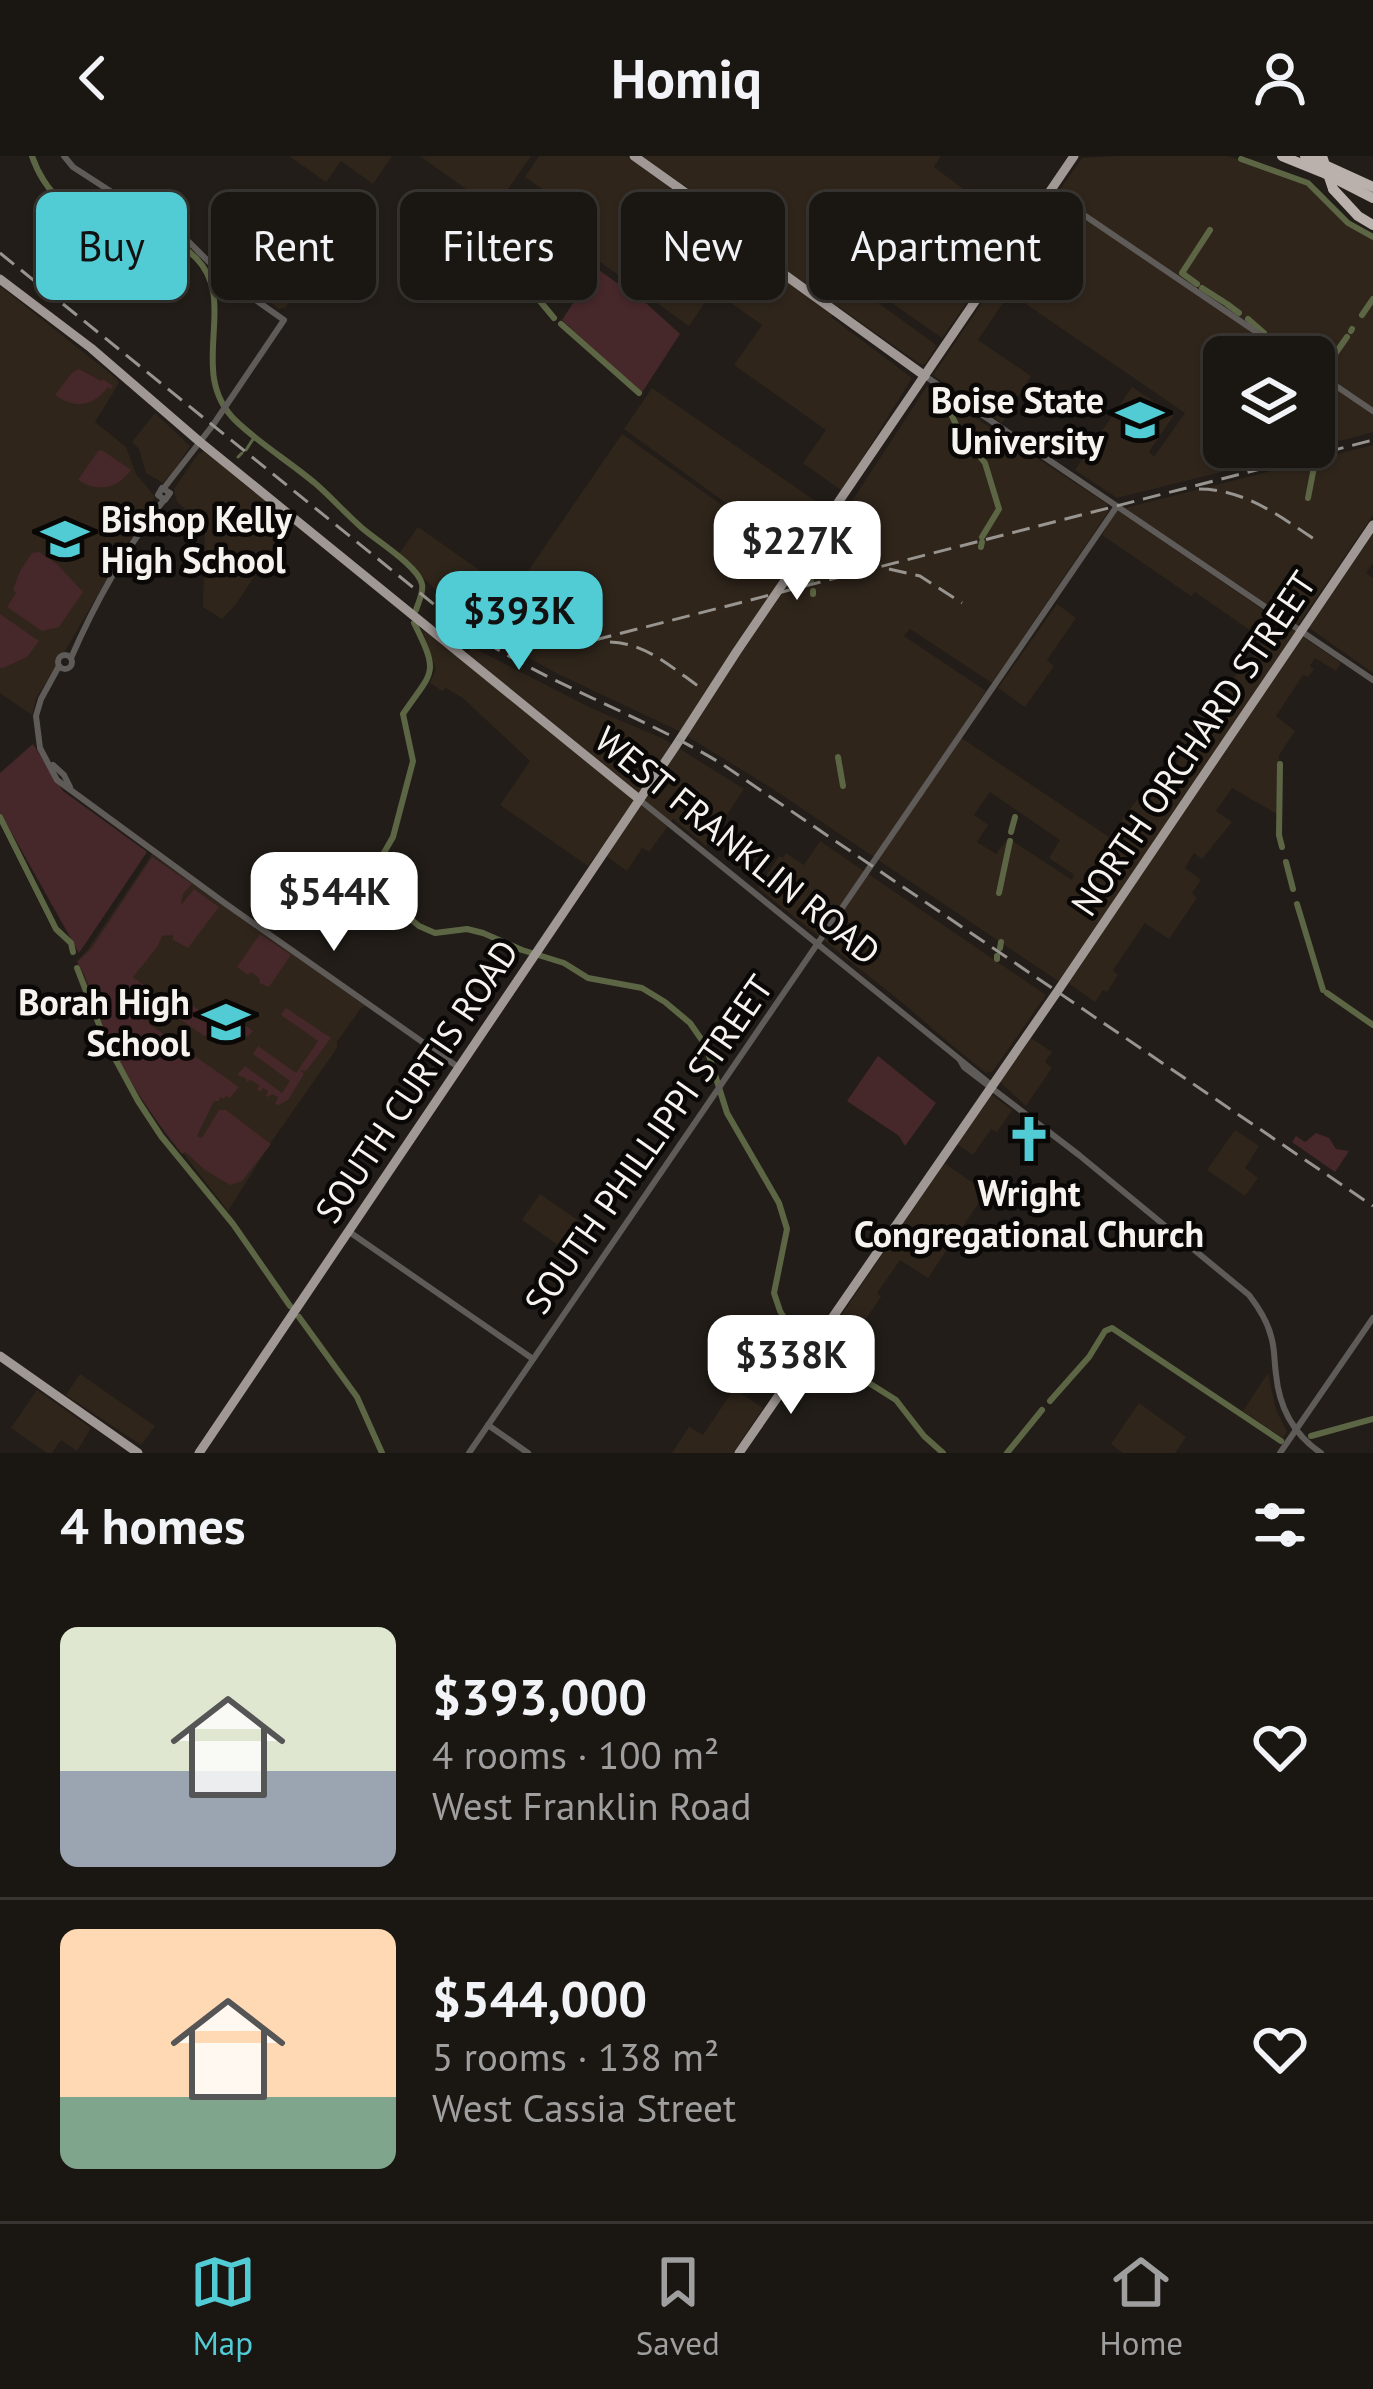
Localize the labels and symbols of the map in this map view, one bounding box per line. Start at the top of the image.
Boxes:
place label: Boise State University [931,376,1105,464]
school or university icon: Boise State University [1115,395,1165,445]
place label: Bishop Kelly High School [101,495,293,583]
pin: $227K [713,501,881,603]
school or university icon: Bishop Kelly High School [40,514,90,564]
street label: NORTH ORCHARD STREET [1060,562,1326,924]
pin: $393K [435,571,603,673]
street label: WEST FRANKLIN ROAD [586,715,890,975]
pin: $544K [250,852,418,954]
street label: SOUTH CURTIS ROAD [304,930,528,1232]
street label: SOUTH PHILLIPPI STREET [513,965,783,1323]
place label: Borah High School [18,978,190,1066]
school or university icon: Borah High School [201,997,251,1047]
church icon: Wright Congregational Church [1004,1114,1054,1164]
place label: Wright Congregational Church [854,1169,1204,1257]
pin: $338K [707,1315,875,1417]

